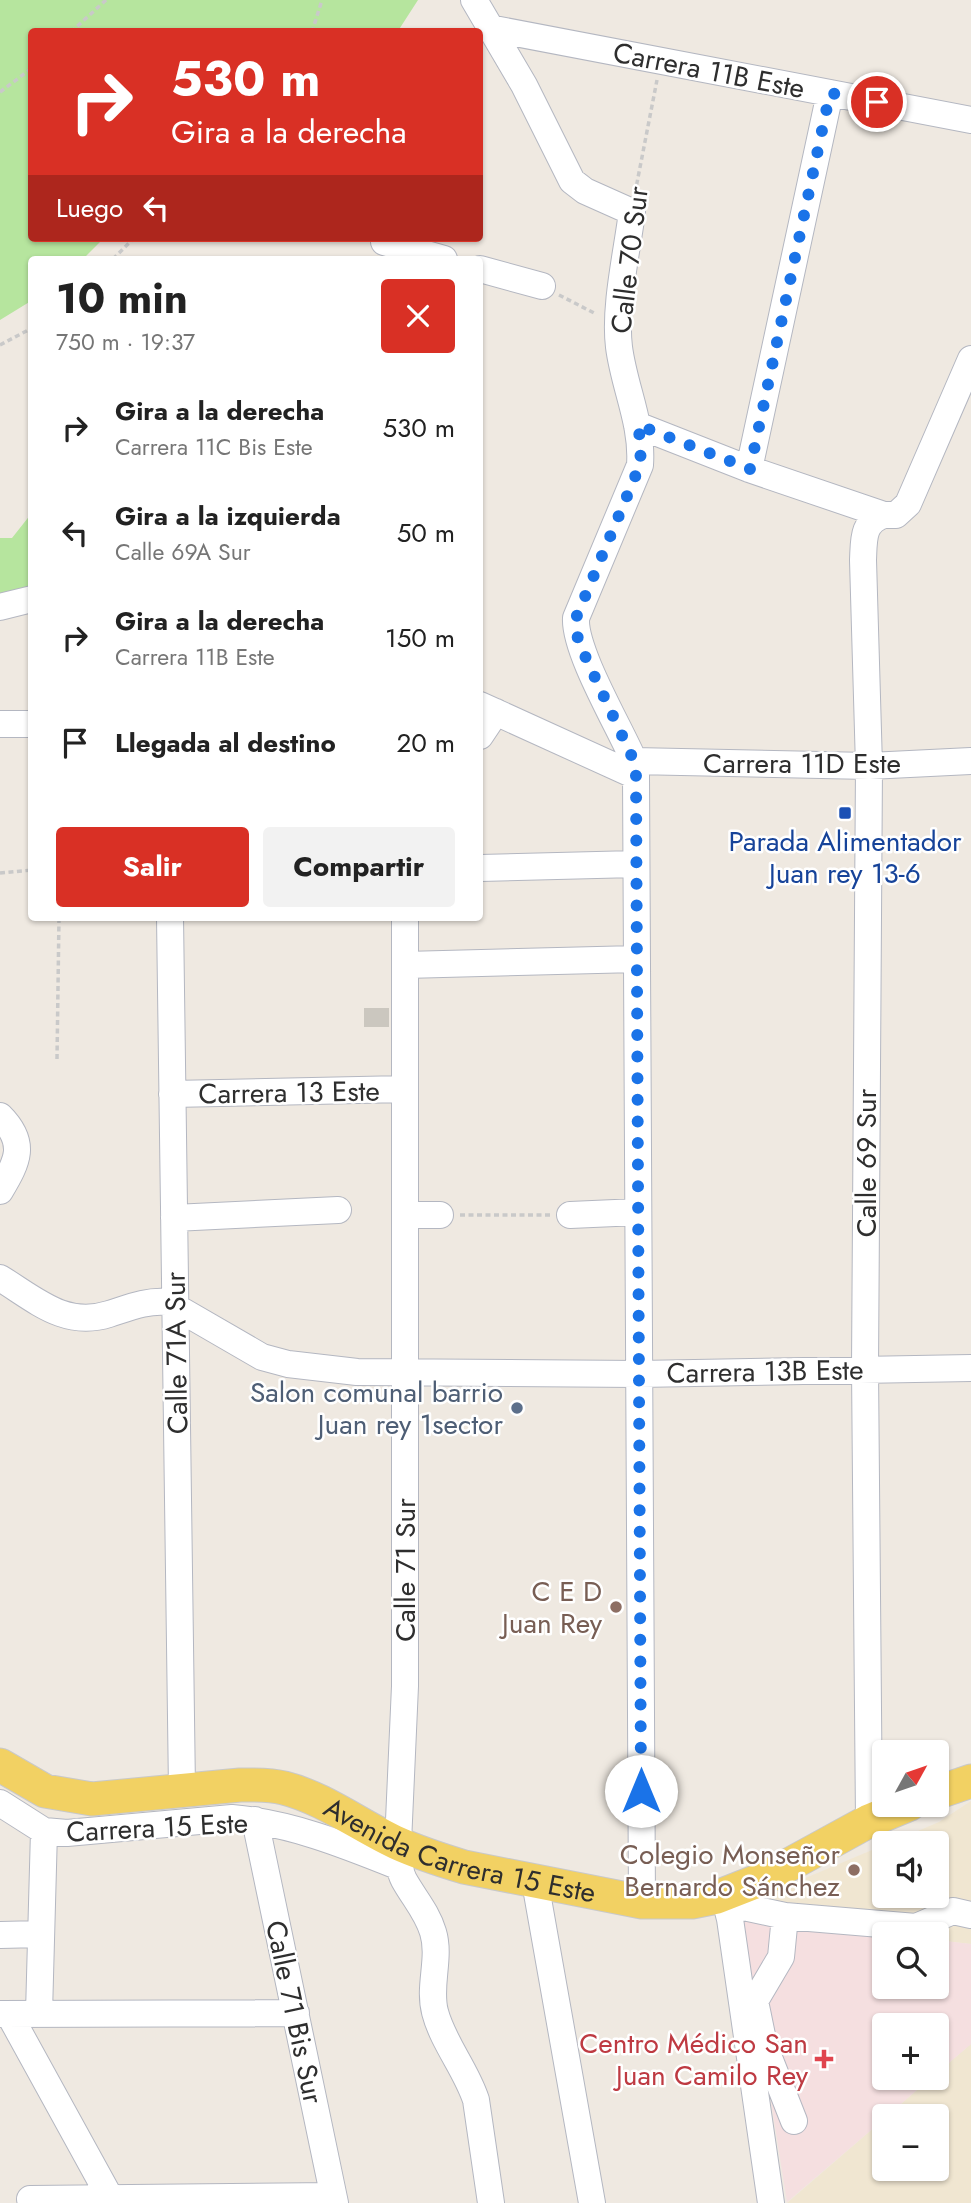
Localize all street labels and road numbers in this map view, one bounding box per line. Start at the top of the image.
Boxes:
street label: Carrera 11B Este [610,32,808,109]
street label: Calle 70 Sur [600,184,659,336]
street label: Carrera 11D Este [703,743,901,784]
street label: Carrera 13 Este [198,1070,380,1115]
street label: Calle 69 Sur [846,1088,887,1237]
street label: Calle 71A Sur [155,1271,198,1434]
street label: Carrera 13B Este [666,1349,864,1394]
street label: Calle 71 Sur [385,1498,426,1642]
street label: Avenida Carrera 15 Este [317,1787,599,1913]
street label: Carrera 15 Este [65,1802,249,1853]
street label: Calle 71 Bis Sur [255,1917,334,2108]

